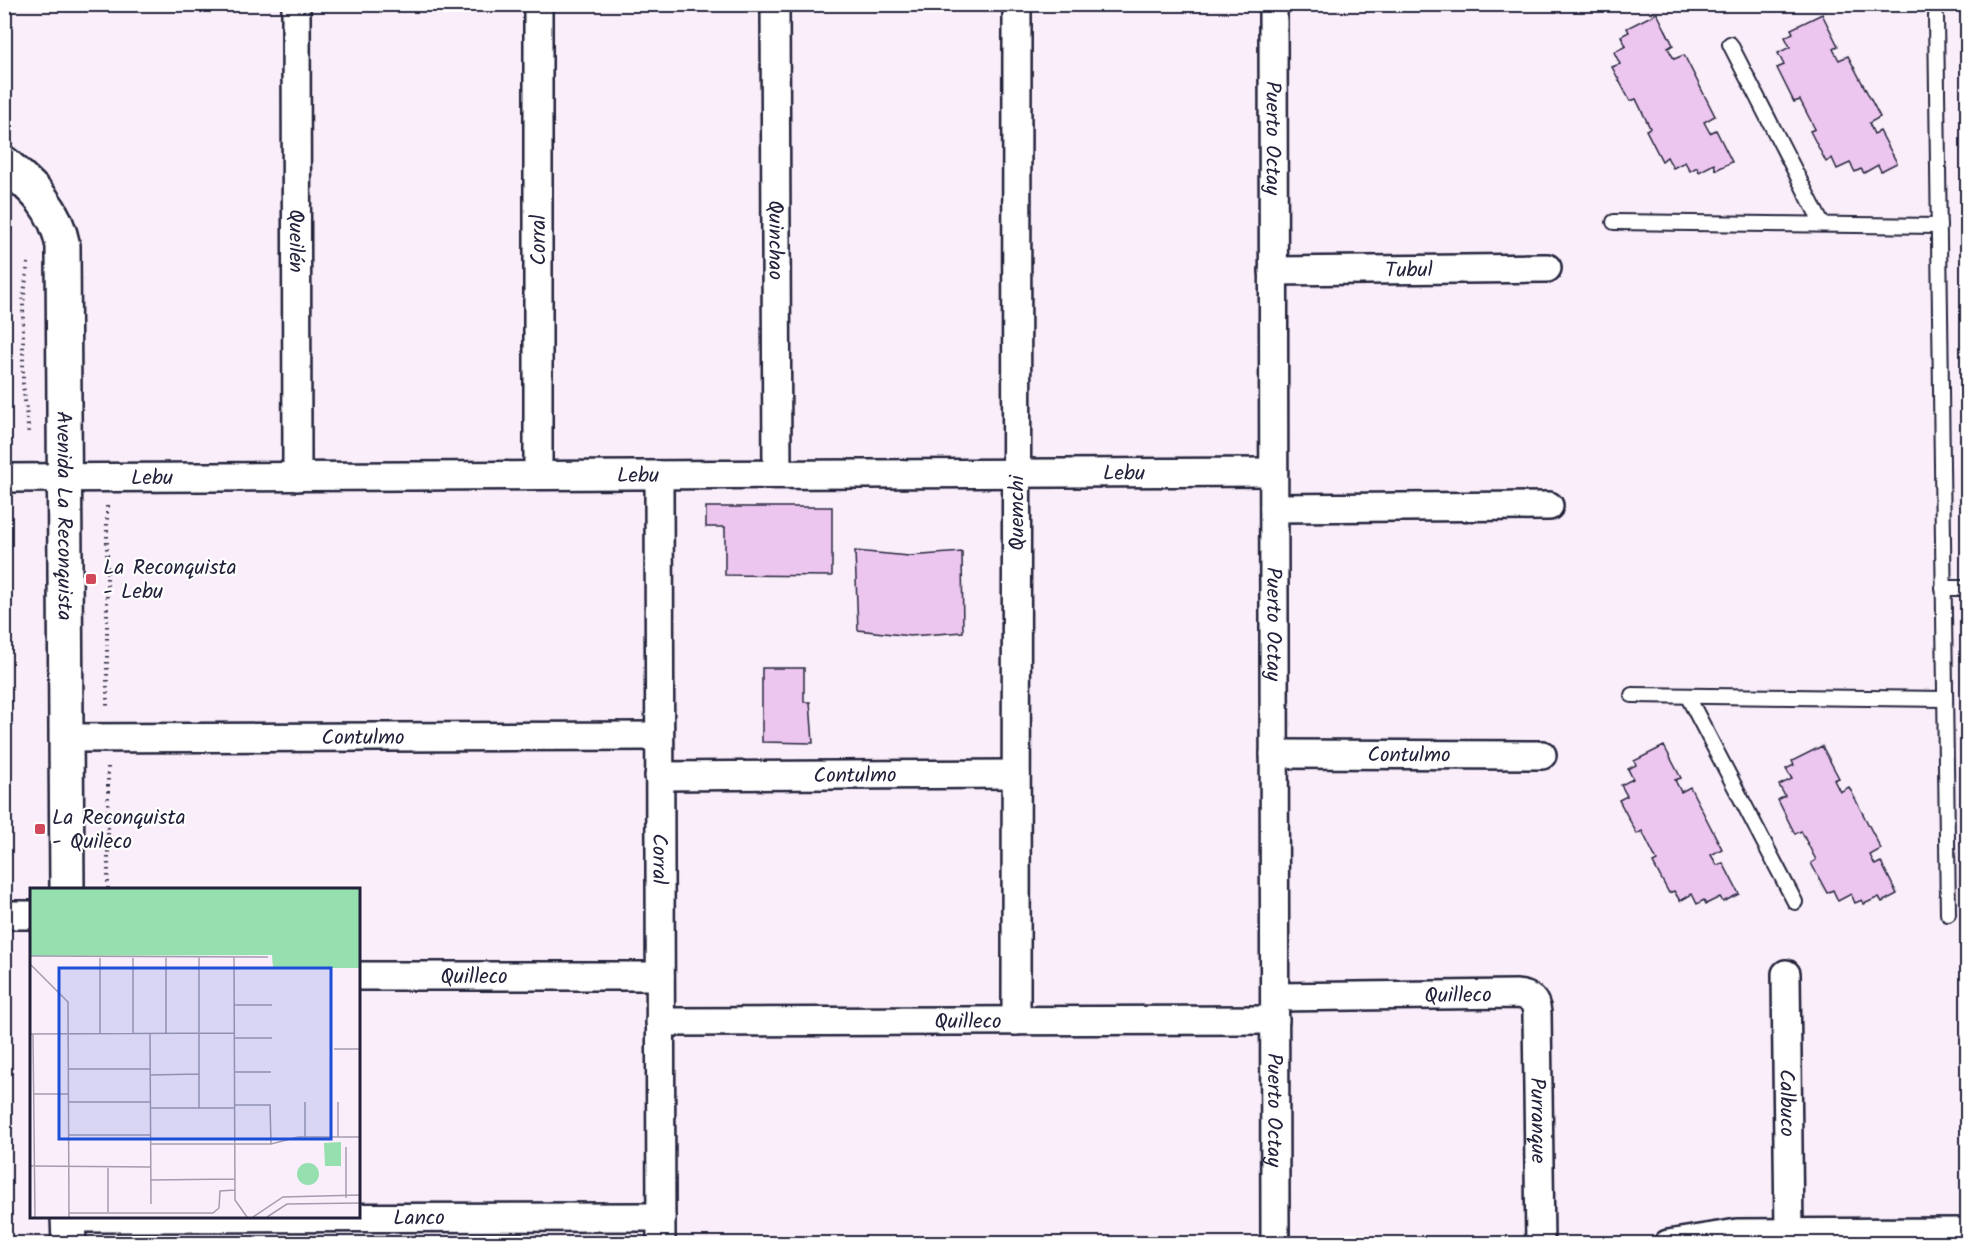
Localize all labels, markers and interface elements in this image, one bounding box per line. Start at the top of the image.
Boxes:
street label: Puerto Octay [1255,81,1288,195]
street label: Quinchao [758,200,791,280]
street label: Queilén [278,209,312,273]
street label: Corral [523,215,556,266]
street label: Tubul [1385,254,1433,288]
street label: Avenida La Reconquista [46,411,80,621]
street label: Lebu [1103,458,1145,491]
street label: Lebu [617,460,659,493]
street label: Lebu [131,462,173,495]
street label: Quemchi [1001,474,1035,551]
place label: La Reconquista - Lebu [103,552,236,609]
street label: Puerto Octay [1256,567,1289,681]
marker: La Reconquista - Lebu [84,572,98,586]
street label: Contulmo [321,722,405,755]
street label: Contulmo [1367,739,1451,773]
street label: Contulmo [813,760,897,793]
place label: La Reconquista - Quileco [52,802,185,859]
marker: La Reconquista - Quileco [33,822,47,836]
street label: Corral [642,833,675,885]
inset map [30,888,360,1218]
street label: Quilleco [440,961,508,994]
street label: Quilleco [1424,979,1492,1013]
street label: Quilleco [934,1006,1002,1039]
street label: Puerto Octay [1257,1053,1290,1167]
street label: Calbuco [1769,1069,1803,1137]
street label: Purranque [1520,1077,1554,1164]
street label: Lanco [393,1202,445,1235]

